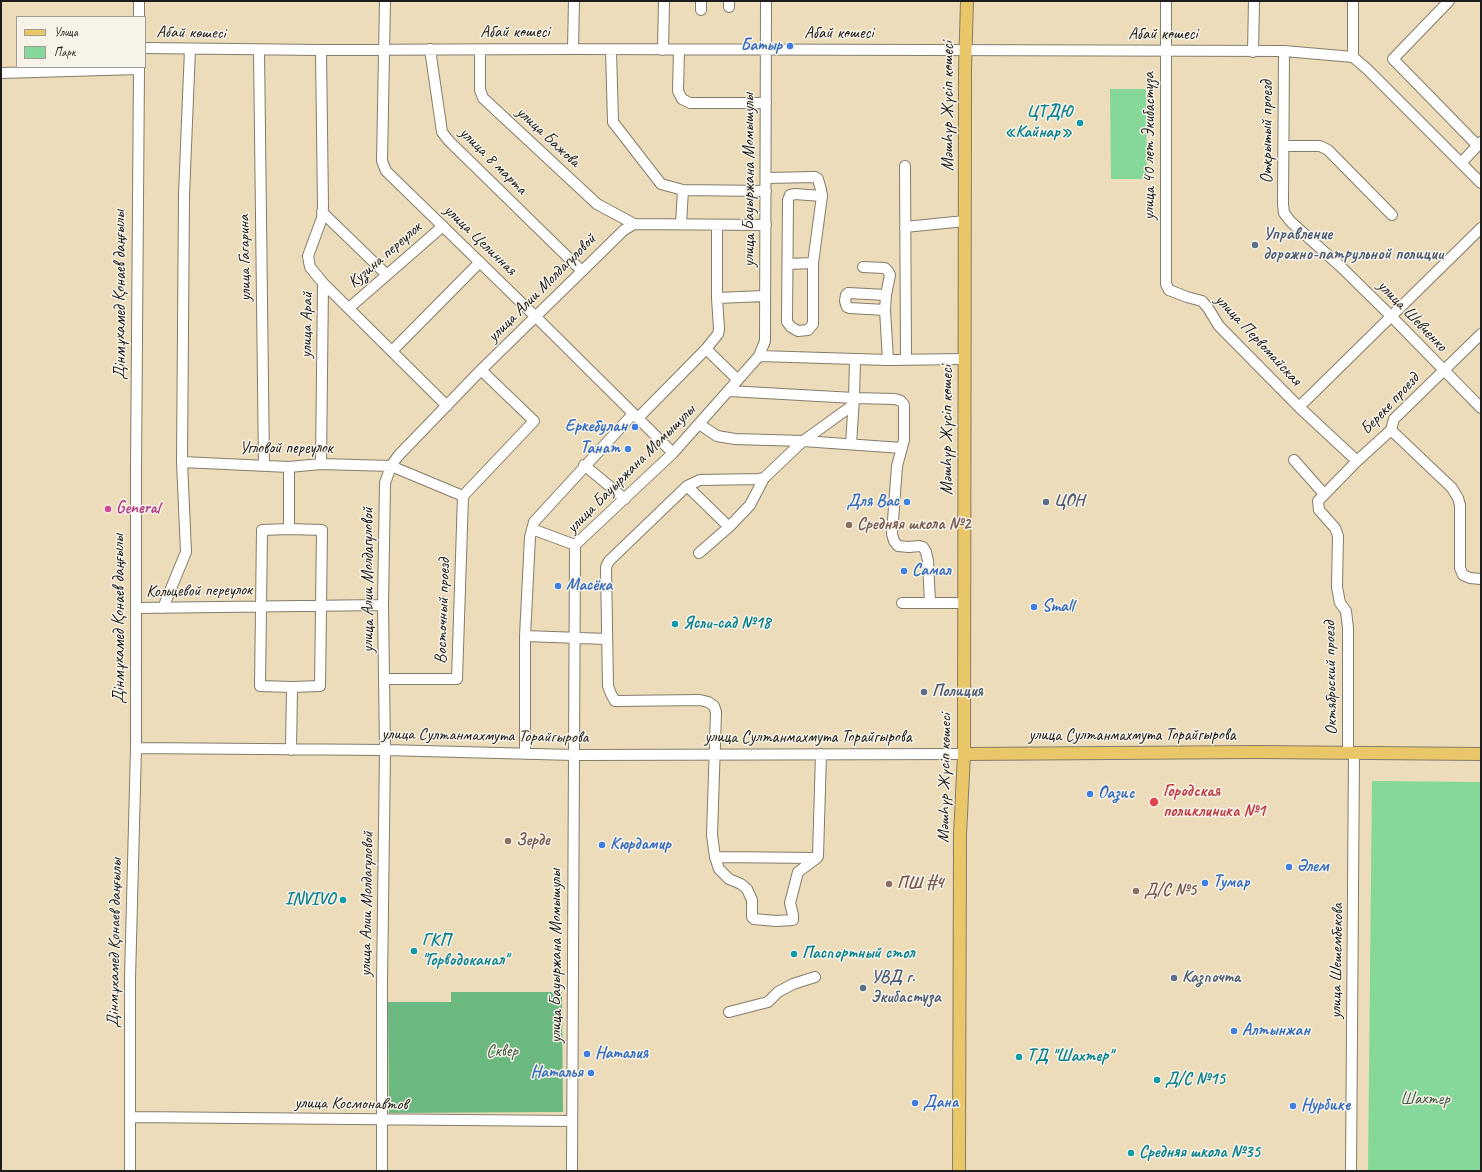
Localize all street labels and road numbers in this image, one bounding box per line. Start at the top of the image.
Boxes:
street label: Абай көшесі [156,22,226,44]
street label: Абай көшесі [480,23,550,43]
street label: Абай көшесі [804,24,874,44]
street label: Абай көшесі [1128,25,1198,45]
street label: Мәшһүр Жүсіп көшесі [939,41,959,171]
street label: улица 40 лет Экибастуза [1140,72,1160,220]
street label: Открытый проезд [1258,80,1278,184]
street label: улица Бауыржана Момышулы [740,93,760,267]
street label: улица Бажова [512,102,584,172]
street label: улица 8 марта [455,123,531,199]
street label: улица Целинная [439,200,521,280]
street label: Дінмұхамед Қонаев даңғылы [111,210,131,380]
street label: улица Гагарина [234,214,256,302]
street label: Кузина переулок [344,217,426,293]
street label: улица Алии Молдагуловой [483,229,601,347]
street label: улица Шевченко [1373,276,1451,356]
street label: улица Первомайская [1210,290,1306,390]
street label: улица Арай [296,292,318,358]
street label: Мәшһүр Жүсіп көшесі [938,365,958,495]
street label: Береке проезд [1356,369,1424,439]
street label: улица Бауыржана Момышулы [562,400,700,538]
street label: Угловой переулок [239,439,333,459]
street label: улица Алии Молдагуловой [359,507,379,653]
street label: Дінмұхамед Қонаев даңғылы [110,534,130,704]
street label: Восточный проезд [431,558,455,664]
street label: Кольцевой переулок [146,580,252,602]
street label: Октябрьский проезд [1320,621,1342,735]
street label: Мәшһүр Жүсіп көшесі [934,713,956,843]
street label: улица Султанмахмута Торайгырова [381,724,589,748]
street label: улица Султанмахмута Торайгырова [1029,726,1235,746]
street label: улица Султанмахмута Торайгырова [705,728,911,748]
street label: улица Алии Молдагуловой [356,831,378,977]
street label: Дінмұхамед Қонаев даңғылы [103,858,127,1028]
street label: улица Бауыржана Момышулы [547,869,567,1043]
street label: улица Шешембекова [1326,903,1348,1019]
street label: улица Космонавтов [294,1093,408,1115]

